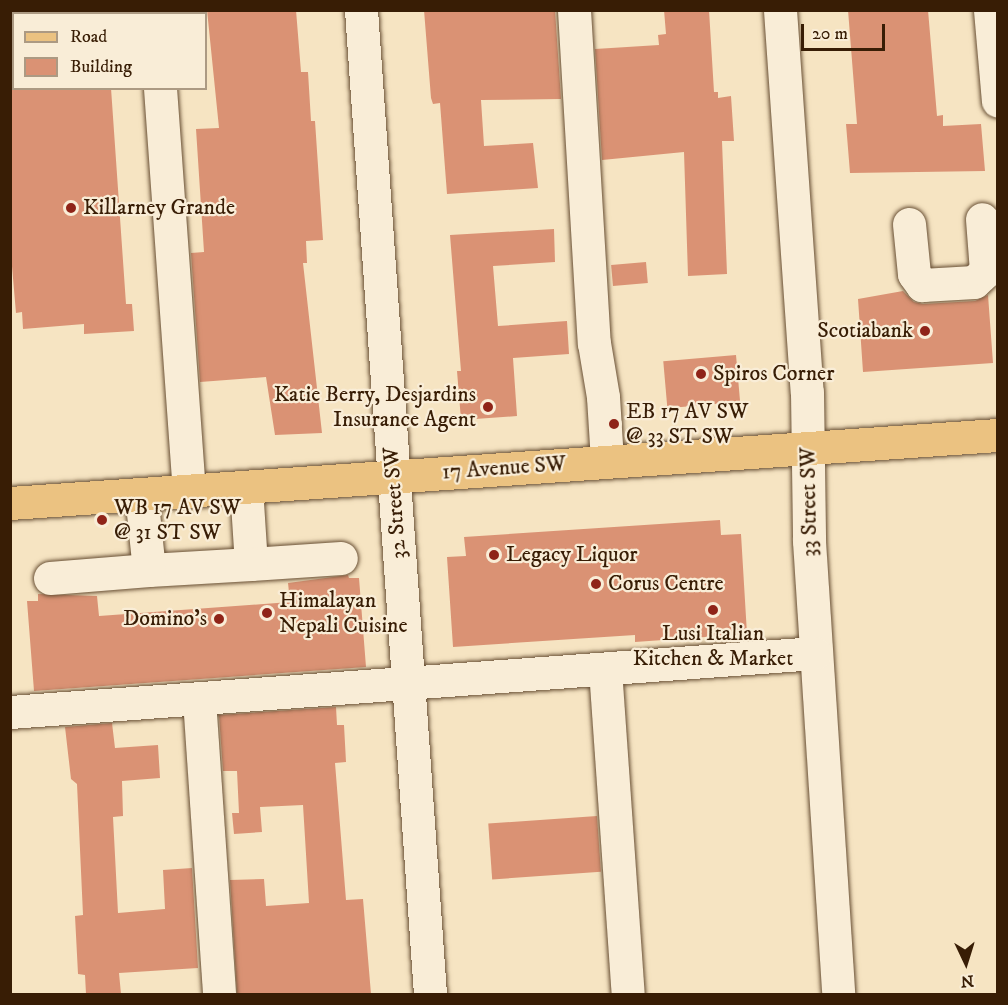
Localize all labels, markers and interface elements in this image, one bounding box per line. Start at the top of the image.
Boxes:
legend [12,12,207,90]
scale bar [804,12,888,50]
text: 20 m [812,23,848,45]
text: Road [70,26,107,48]
text: Building [70,56,132,78]
place label: Killarney Grande [83,195,235,221]
marker: Killarney Grande [64,201,78,215]
place label: Scotiabank [817,318,913,344]
marker: Scotiabank [918,324,932,338]
place label: Spiros Corner [713,361,834,387]
marker: Spiros Corner [694,367,708,381]
place label: Katie Berry, Desjardins Insurance Agent [274,381,476,433]
place label: EB 17 AV SW @ 33 ST SW [626,398,748,450]
marker: Katie Berry, Desjardins Insurance Agent [481,400,495,414]
marker: EB 17 AV SW @ 33 ST SW [607,417,621,431]
street label: 32 Street SW [378,446,412,560]
street label: 33 Street SW [795,447,823,557]
street label: 17 Avenue SW [441,451,567,485]
place label: WB 17 AV SW @ 31 ST SW [114,494,241,546]
marker: WB 17 AV SW @ 31 ST SW [95,513,109,527]
place label: Legacy Liquor [506,542,637,568]
marker: Legacy Liquor [487,548,501,562]
place label: Corus Centre [608,571,724,597]
marker: Corus Centre [589,577,603,591]
place label: Himalayan Nepali Cuisine [279,587,408,638]
marker: Lusi Italian Kitchen & Market [706,603,720,617]
place label: Domino's [123,606,207,632]
marker: Himalayan Nepali Cuisine [260,606,274,620]
marker: Domino's [212,612,226,626]
place label: Lusi Italian Kitchen & Market [633,620,793,672]
north arrow [936,933,996,993]
text: N [960,971,975,991]

